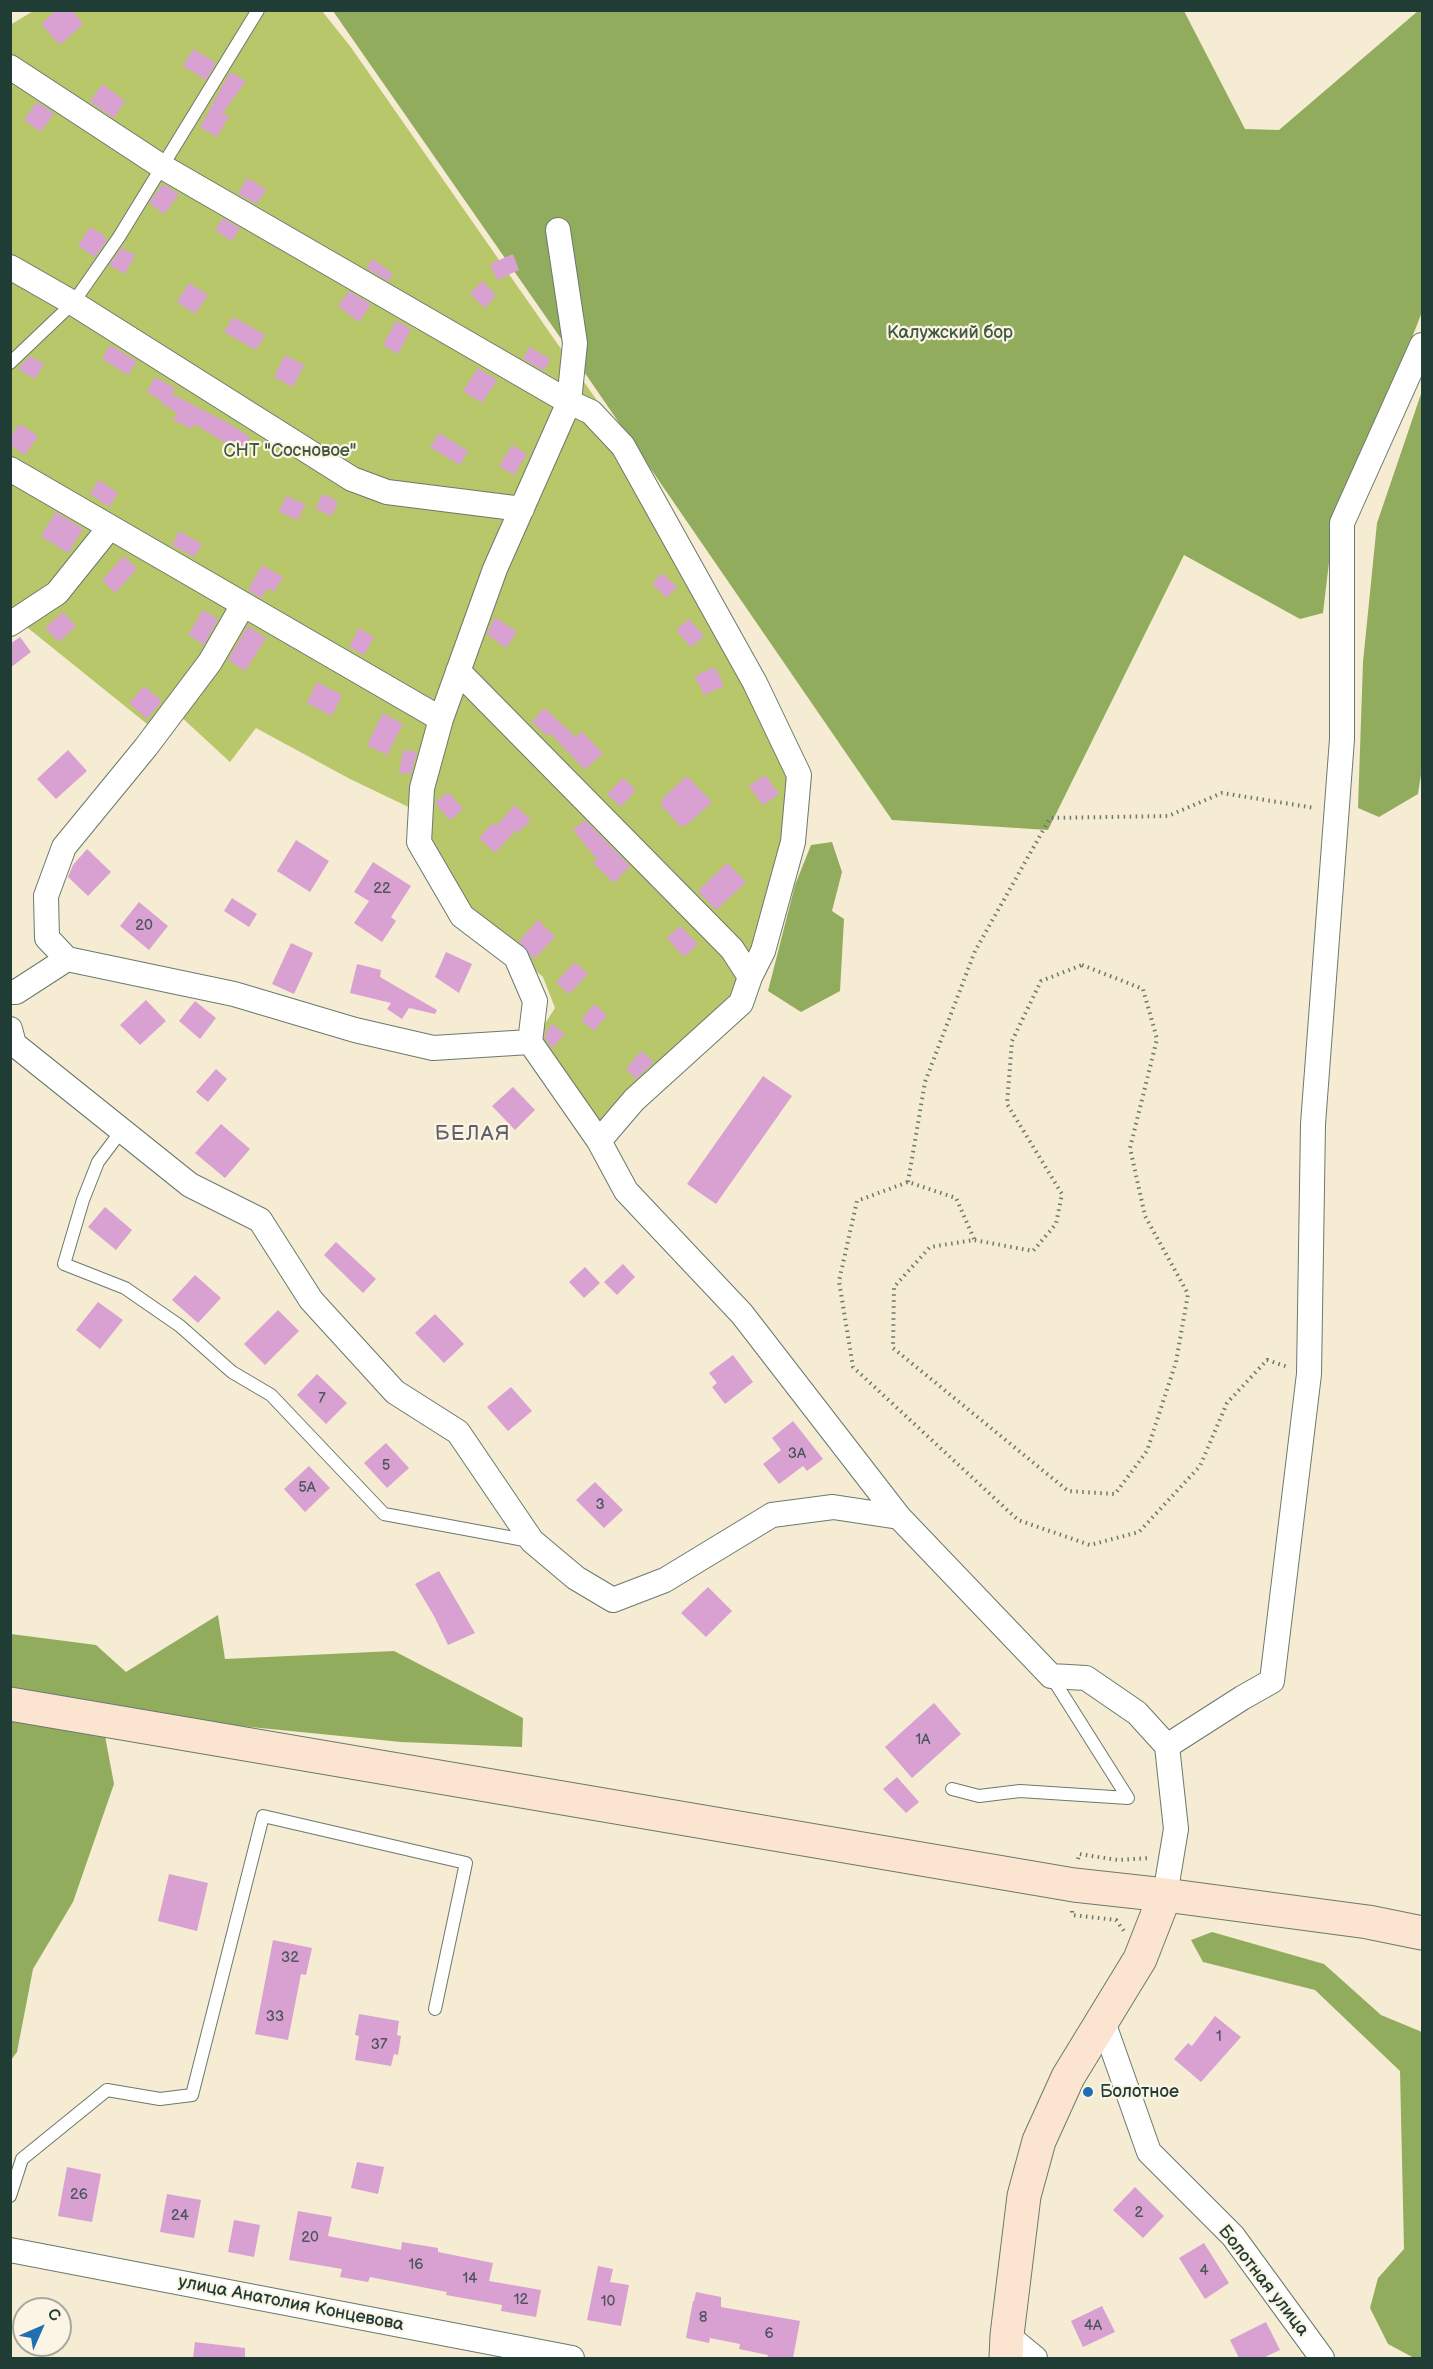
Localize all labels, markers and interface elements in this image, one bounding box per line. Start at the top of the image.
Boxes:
park label: Калужский бор [887,322,1013,344]
park label: СНТ "Сосновое" [223,440,357,462]
house number: 22 [373,880,391,898]
house number: 20 [135,917,153,935]
district label: БЕЛАЯ [435,1122,511,1148]
house number: 7 [318,1390,326,1408]
house number: 3А [788,1445,806,1463]
house number: 5 [382,1457,390,1475]
house number: 5А [298,1479,316,1497]
house number: 3 [595,1496,605,1514]
house number: 1А [916,1731,930,1749]
house number: 32 [281,1949,299,1967]
house number: 33 [266,2008,284,2026]
house number: 1 [1216,2028,1222,2046]
house number: 37 [371,2036,387,2054]
place label: Болотное [1100,2081,1179,2103]
marker: Болотное [1081,2085,1095,2099]
house number: 26 [70,2186,88,2204]
house number: 2 [1135,2204,1143,2222]
house number: 24 [171,2207,189,2225]
street label: Болотная улица [1213,2221,1313,2341]
house number: 20 [301,2229,319,2247]
house number: 16 [409,2256,423,2274]
house number: 4 [1199,2262,1209,2280]
house number: 14 [463,2270,477,2288]
street label: улица Анатолия Концевова [176,2272,406,2336]
house number: 12 [514,2291,528,2309]
house number: 10 [601,2293,615,2311]
north arrow [12,2297,72,2357]
text: С [43,2305,64,2326]
house number: 8 [699,2309,707,2327]
house number: 4А [1084,2317,1102,2335]
house number: 6 [764,2325,774,2343]

